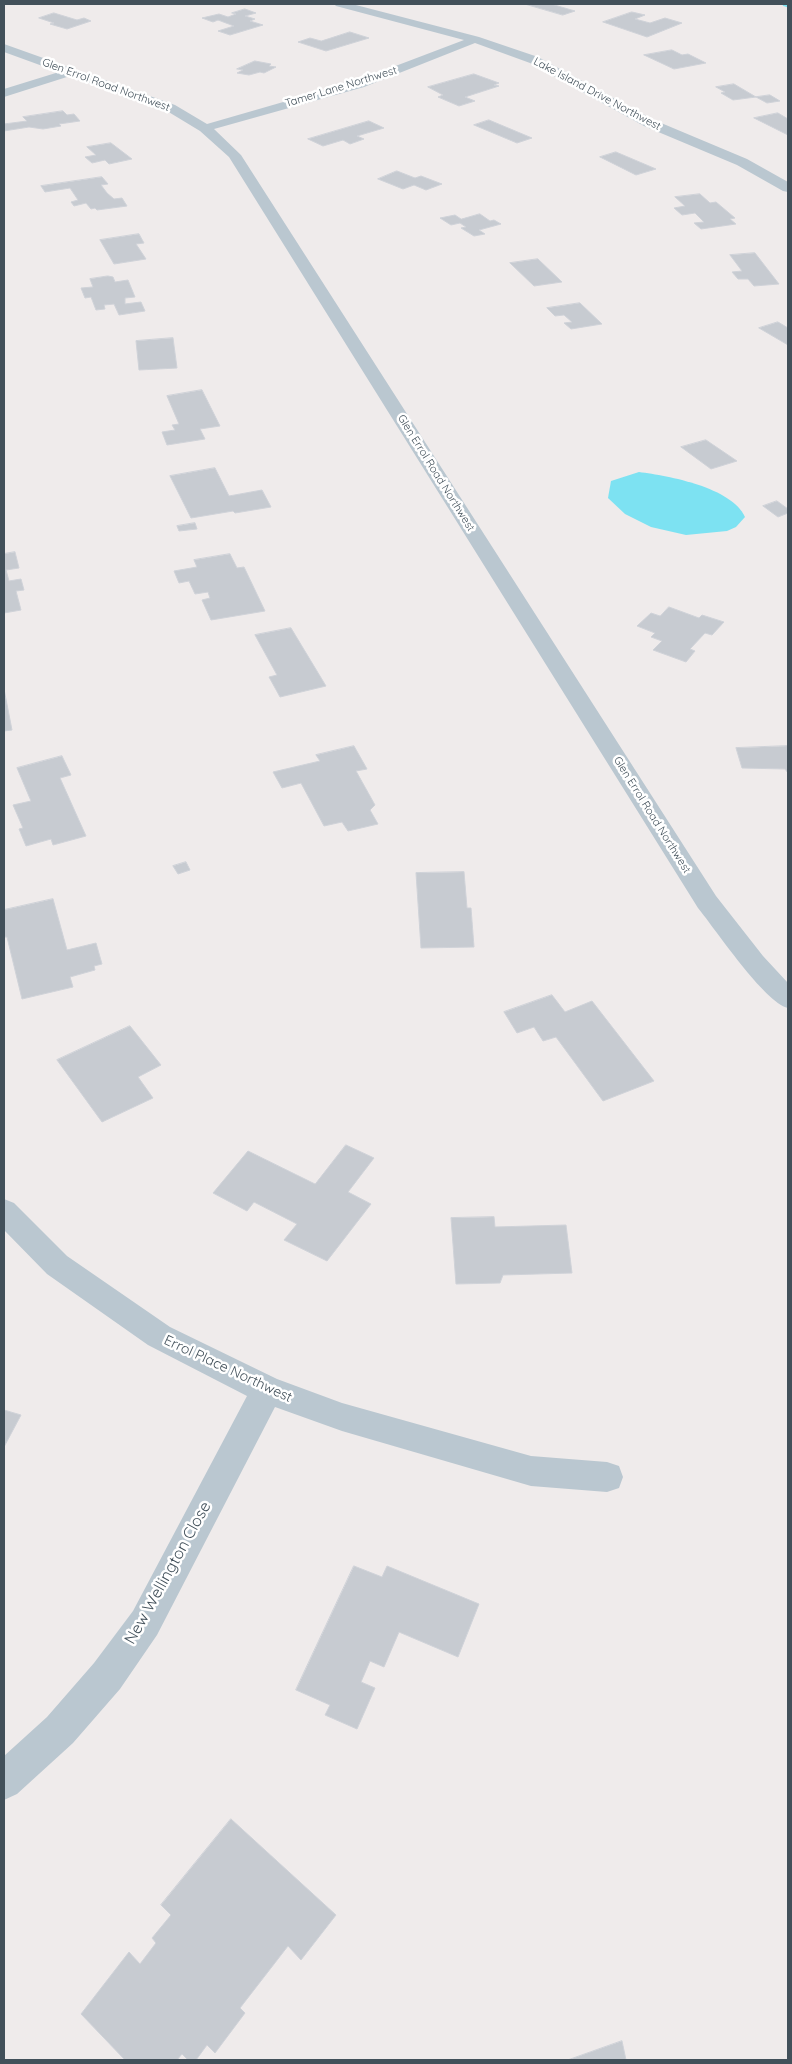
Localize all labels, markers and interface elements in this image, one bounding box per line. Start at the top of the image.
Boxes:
street label: Lake Island Drive Northwest [531,55,663,133]
street label: Glen Errol Road Northwest [40,56,172,114]
street label: Tamer Lane Northwest [284,64,398,110]
street label: Glen Errol Road Northwest [395,412,477,534]
street label: Glen Errol Road Northwest [611,754,693,876]
street label: Errol Place Northwest [161,1332,295,1406]
street label: New Wellington Close [121,1498,215,1648]

